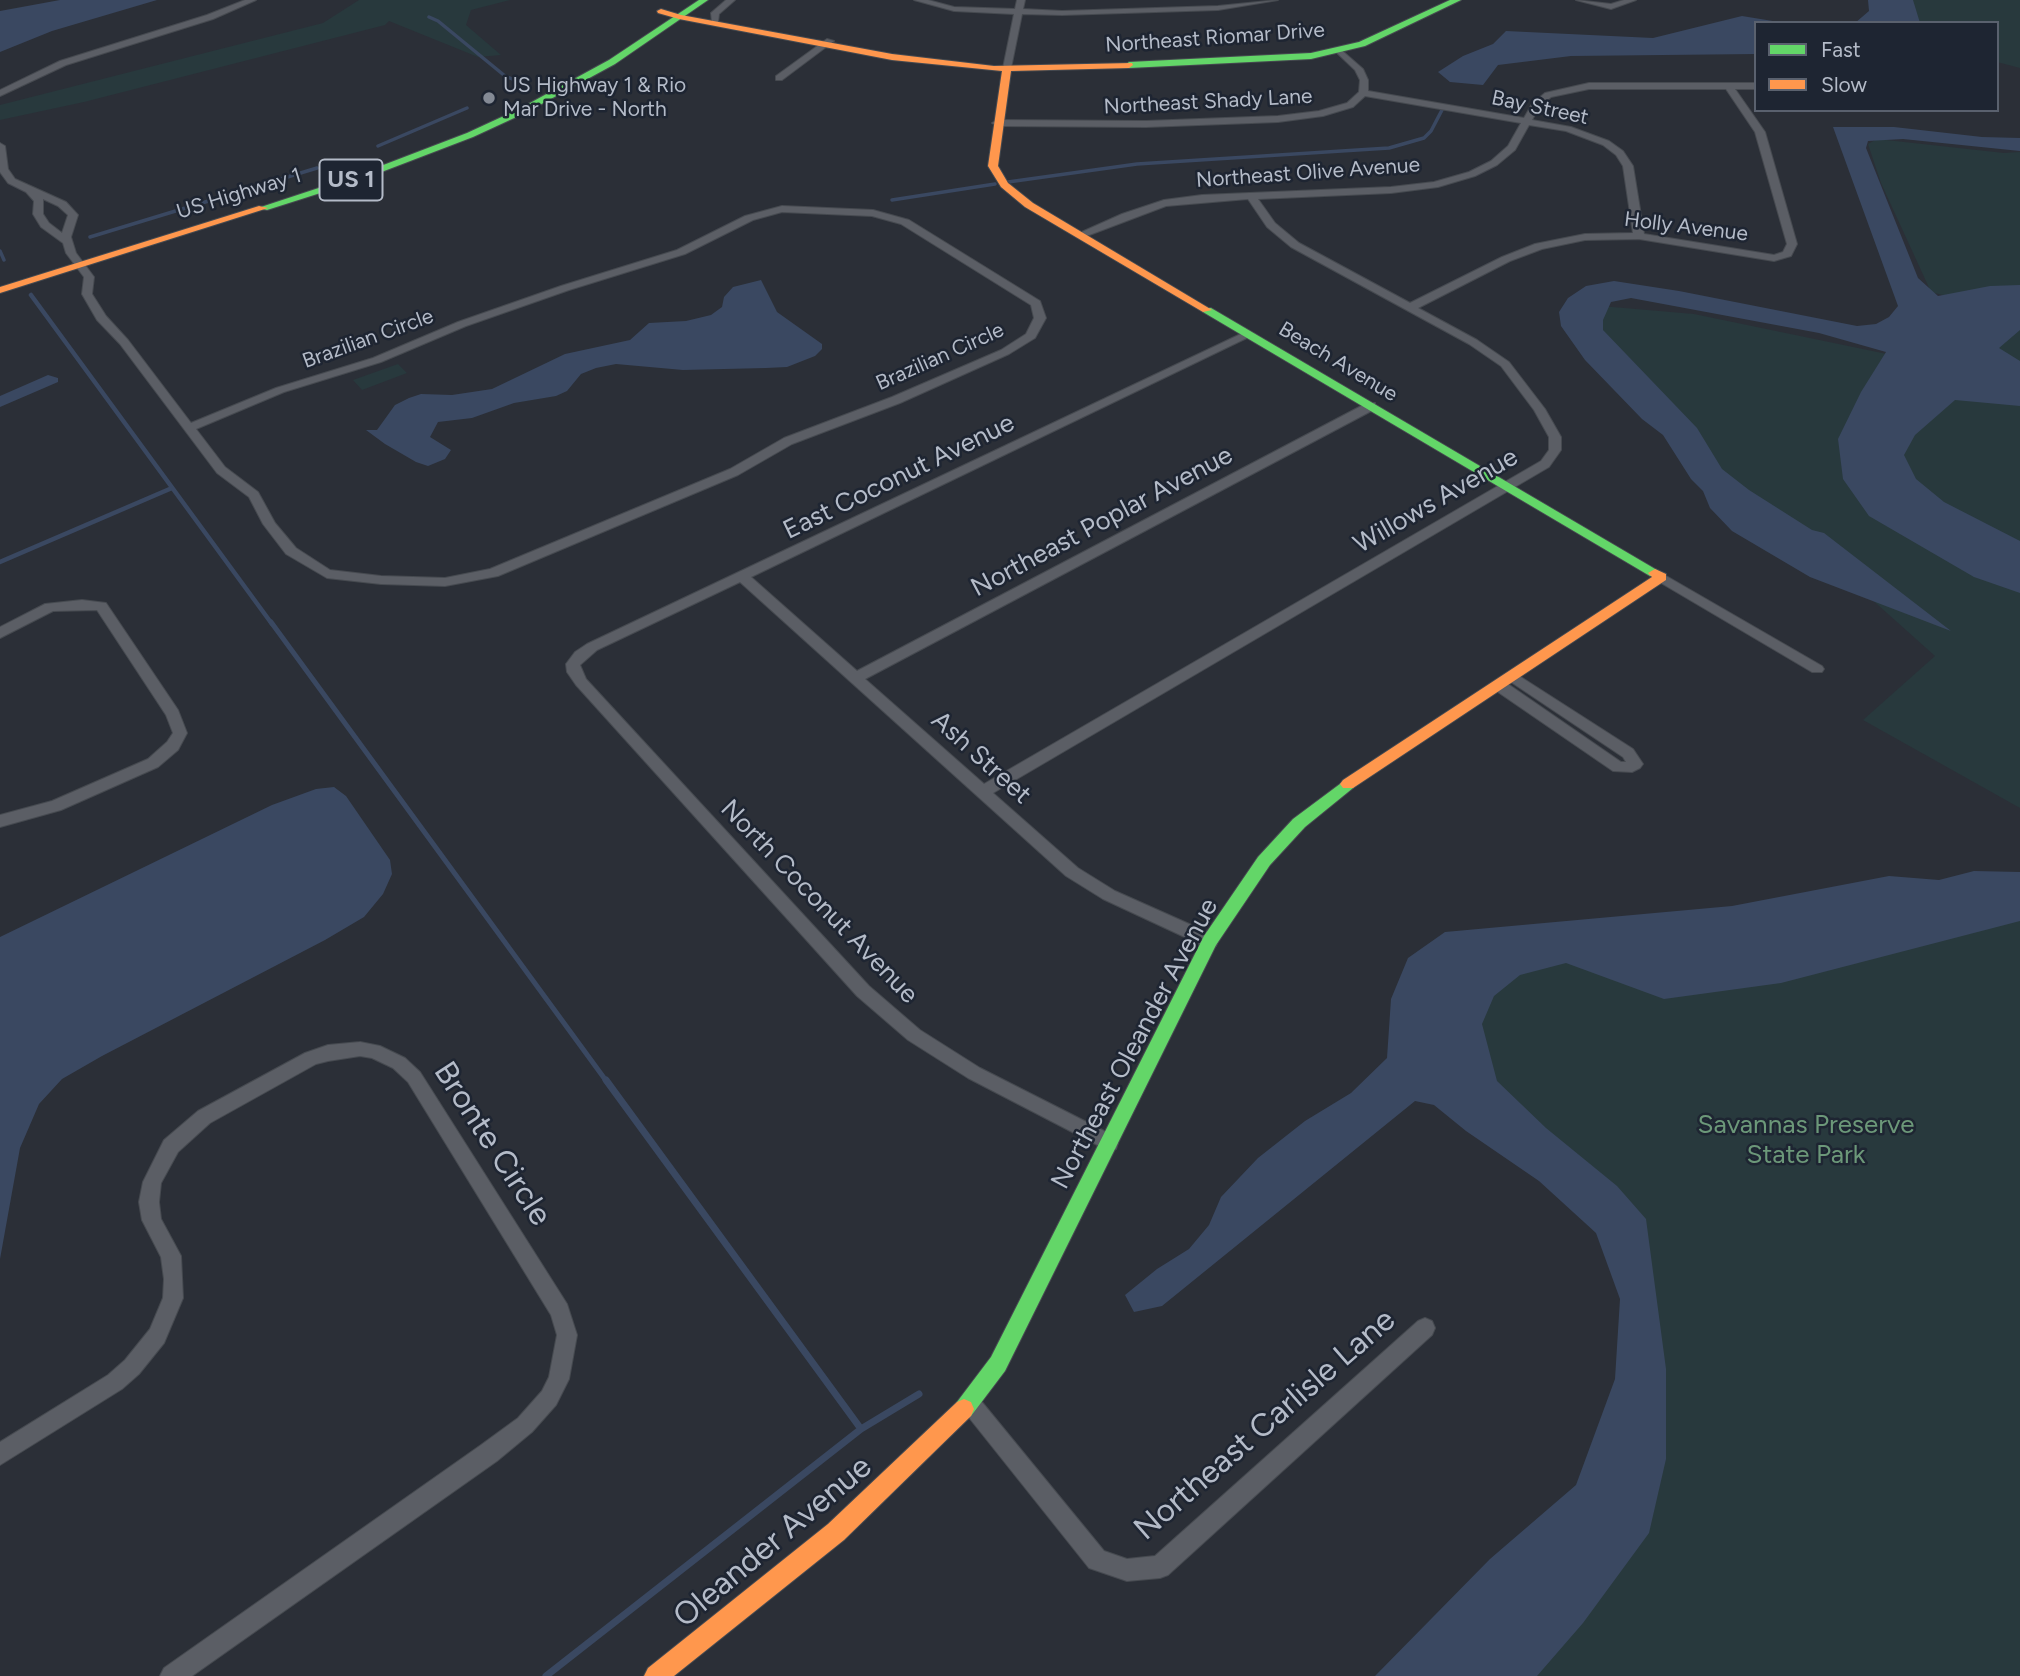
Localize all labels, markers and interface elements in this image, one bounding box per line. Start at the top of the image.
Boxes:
street label: Northeast Riomar Drive [1104,18,1326,58]
legend [1754,21,1999,112]
text: Fast [1821,37,1861,62]
text: Slow [1821,72,1867,97]
place label: US Highway 1 & Rio Mar Drive - North [503,73,686,123]
street label: Northeast Shady Lane [1103,84,1313,120]
street label: Bay Street [1489,85,1591,131]
marker: US Highway 1 & Rio Mar Drive - North [481,90,497,106]
street label: Northeast Olive Avenue [1195,153,1421,193]
road number: US 1 [320,160,382,200]
street label: US Highway 1 [174,163,304,225]
street label: Holly Avenue [1623,207,1749,247]
street label: Brazilian Circle [299,304,437,374]
street label: Beach Avenue [1274,317,1402,407]
street label: Brazilian Circle [872,318,1008,396]
street label: East Coconut Avenue [778,407,1020,547]
street label: Northeast Poplar Avenue [966,440,1238,604]
street label: Willows Avenue [1349,441,1523,561]
street label: Ash Street [925,705,1037,811]
street label: North Coconut Avenue [714,794,924,1010]
street label: Northeast Oleander Avenue [1045,893,1225,1195]
street label: Bronte Circle [425,1055,559,1233]
park label: Savannas Preserve State Park [1698,1109,1914,1170]
street label: Northeast Carlisle Lane [1127,1301,1403,1549]
street label: Oleander Avenue [666,1448,880,1636]

